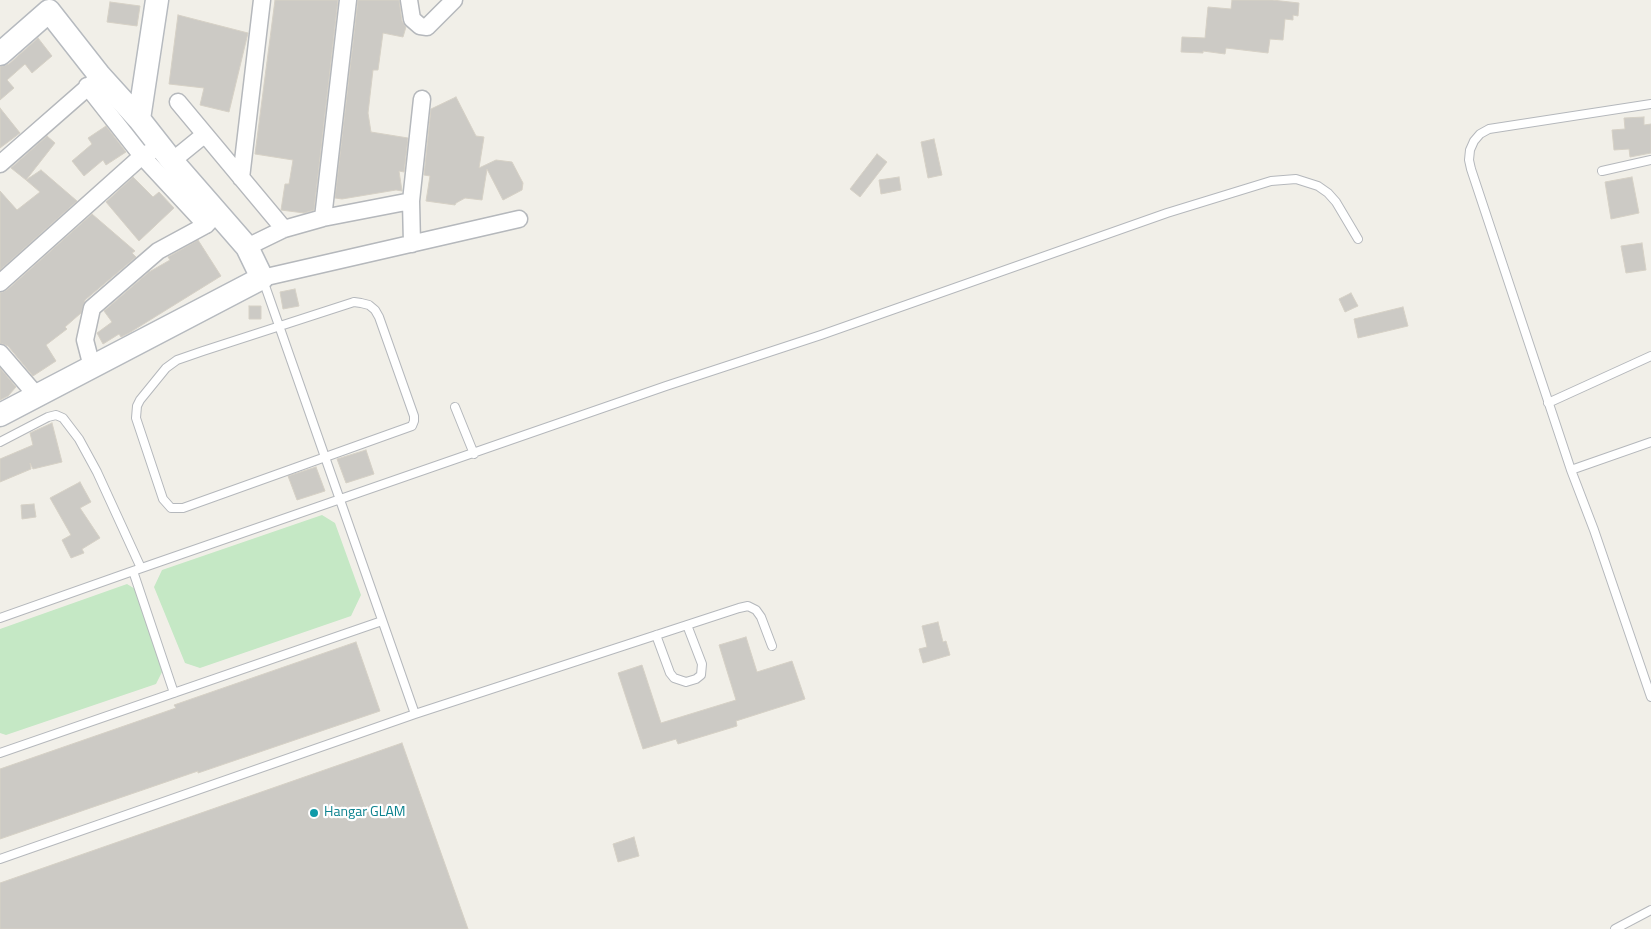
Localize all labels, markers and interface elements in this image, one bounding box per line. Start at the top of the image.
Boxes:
place label: Hangar GLAM [324,805,406,821]
marker: Hangar GLAM [308,807,320,819]

